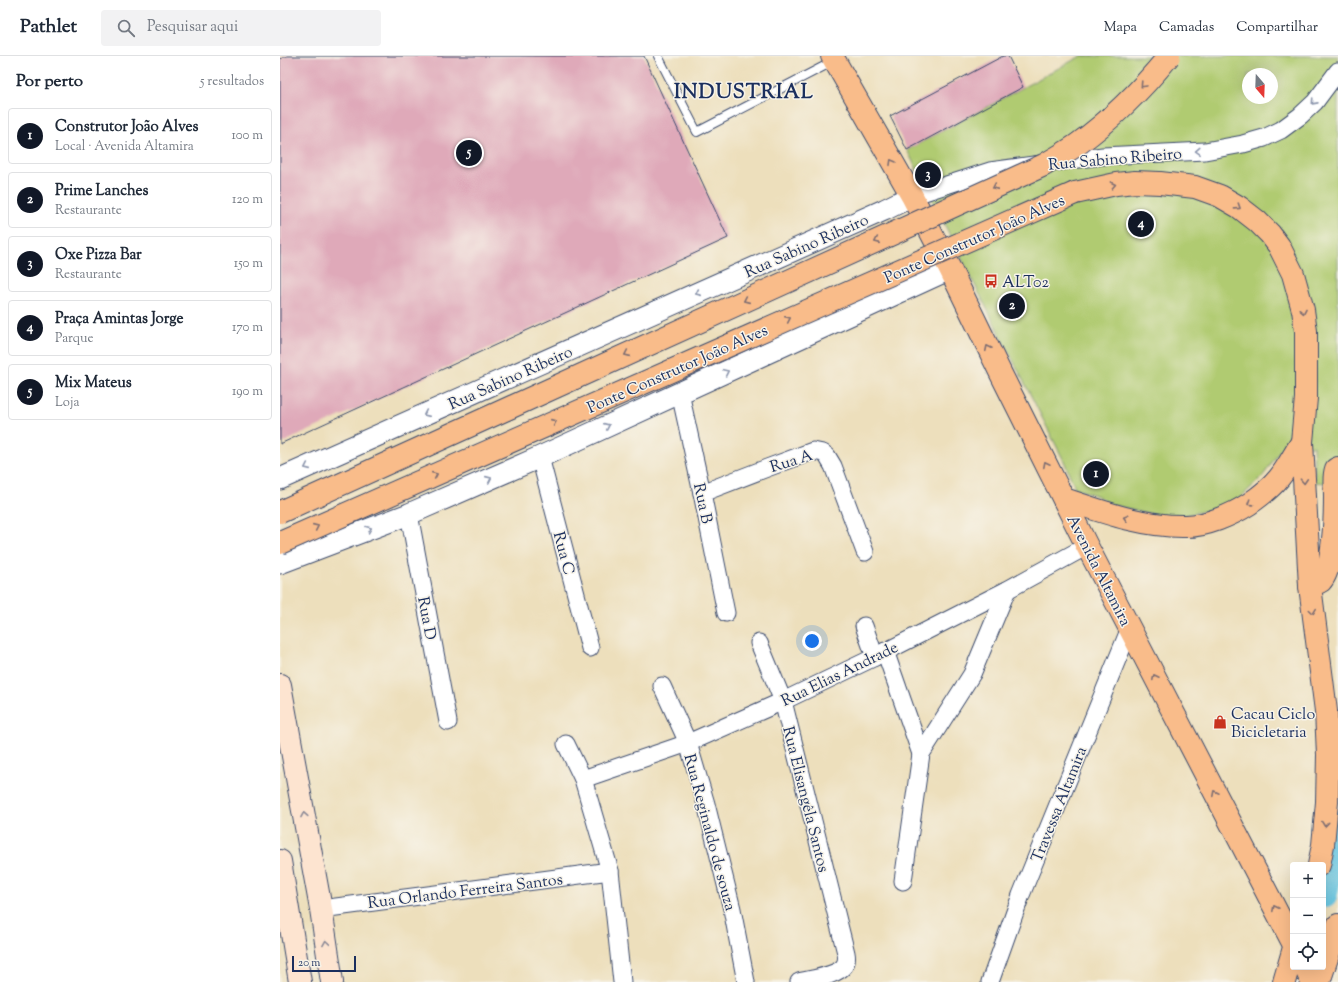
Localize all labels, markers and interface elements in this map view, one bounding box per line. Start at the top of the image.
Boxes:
search box [101,10,381,46]
text: Pathlet [20,14,77,41]
icon: search [115,17,137,39]
text: Pesquisar aqui [147,17,238,38]
text: Mapa [1104,18,1137,38]
text: Camadas [1159,18,1214,38]
text: Compartilhar [1236,18,1318,38]
north arrow [1242,68,1278,104]
text: Por perto [16,70,83,94]
text: 5 resultados [200,73,264,91]
district label: INDUSTRIAL [674,79,814,108]
one-way arrow [1140,80,1148,88]
one-way arrow [1311,97,1319,105]
text: Construtor João Alves [55,117,198,138]
text: 1 [28,127,32,145]
text: 100 m [231,127,263,145]
text: Local · Avenida Altamira [55,138,194,156]
pin: 5 [456,138,482,168]
street label: Rua Sabino Ribeiro [1048,143,1183,178]
one-way arrow [1195,147,1201,156]
one-way arrow [890,159,897,166]
pin: 3 [915,160,941,190]
text: Prime Lanches [55,181,149,202]
one-way arrow [1110,181,1116,190]
one-way arrow [992,182,1000,190]
street label: Ponte Construtor João Alves [881,190,1069,291]
text: 2 [27,191,33,209]
text: 120 m [232,191,263,209]
text: Restaurante [55,202,122,220]
one-way arrow [1234,202,1241,210]
street label: Rua Sabino Ribeiro [741,209,873,285]
pin: 4 [1128,209,1154,239]
one-way arrow [874,236,881,244]
text: Oxe Pizza Bar [55,245,142,266]
text: 3 [27,255,33,273]
text: 150 m [234,255,263,273]
text: Restaurante [55,266,122,284]
place label: ALT02 [1002,272,1049,295]
bus stop icon: ALT02 [983,273,999,289]
one-way arrow [694,288,702,296]
pin: 2 [999,291,1025,321]
one-way arrow [742,295,750,303]
one-way arrow [1298,308,1307,314]
text: Praça Amintas Jorge [55,309,184,330]
one-way arrow [785,316,792,324]
text: 4 [27,319,33,337]
text: 170 m [232,319,263,337]
street label: Ponte Construtor João Alves [584,320,772,421]
text: Parque [55,330,94,348]
street label: Rua Sabino Ribeiro [445,341,577,417]
one-way arrow [985,345,993,352]
one-way arrow [624,349,632,357]
one-way arrow [721,369,729,377]
text: Mix Mateus [55,373,132,394]
text: 5 [28,383,32,401]
text: 190 m [232,383,263,401]
text: Loja [55,394,79,412]
one-way arrow [422,409,430,417]
one-way arrow [550,419,557,427]
one-way arrow [603,423,611,431]
street label: Rua A [767,445,816,480]
pin: 1 [1083,459,1109,489]
one-way arrow [1043,461,1051,469]
one-way arrow [304,462,311,470]
one-way arrow [430,472,438,480]
one-way arrow [485,476,492,484]
one-way arrow [1300,478,1309,484]
street label: Rua B [686,481,717,526]
one-way arrow [1247,498,1254,506]
street label: Avenida Altamira [1060,511,1136,631]
one-way arrow [1123,514,1130,523]
one-way arrow [311,524,319,532]
one-way arrow [365,526,372,534]
street label: Rua C [546,529,579,578]
street label: Rua D [410,595,441,642]
one-way arrow [1308,608,1317,614]
your location [802,631,822,651]
street label: Rua Elias Andrade [778,637,902,714]
one-way arrow [1153,674,1160,681]
place label: Cacau Ciclo Bicicletaria [1231,704,1315,745]
shop icon: Cacau Ciclo Bicicletaria [1212,714,1228,730]
street label: Rua Elisangêla Santos [775,724,834,875]
street label: Travessa Altamira [1027,743,1094,866]
street label: Rua Reginaldo de souza [677,752,741,914]
one-way arrow [1212,790,1220,797]
one-way arrow [300,812,308,819]
one-way arrow [1321,821,1330,827]
map controls [1290,862,1326,970]
button: + [1290,862,1326,898]
street label: Rua Orlando Ferreira Santos [366,869,564,916]
button: − [1290,898,1326,934]
one-way arrow [1272,905,1280,912]
button: locate [1290,934,1326,970]
one-way arrow [322,940,331,947]
scale bar [292,954,356,973]
text: 20 m [298,955,320,971]

